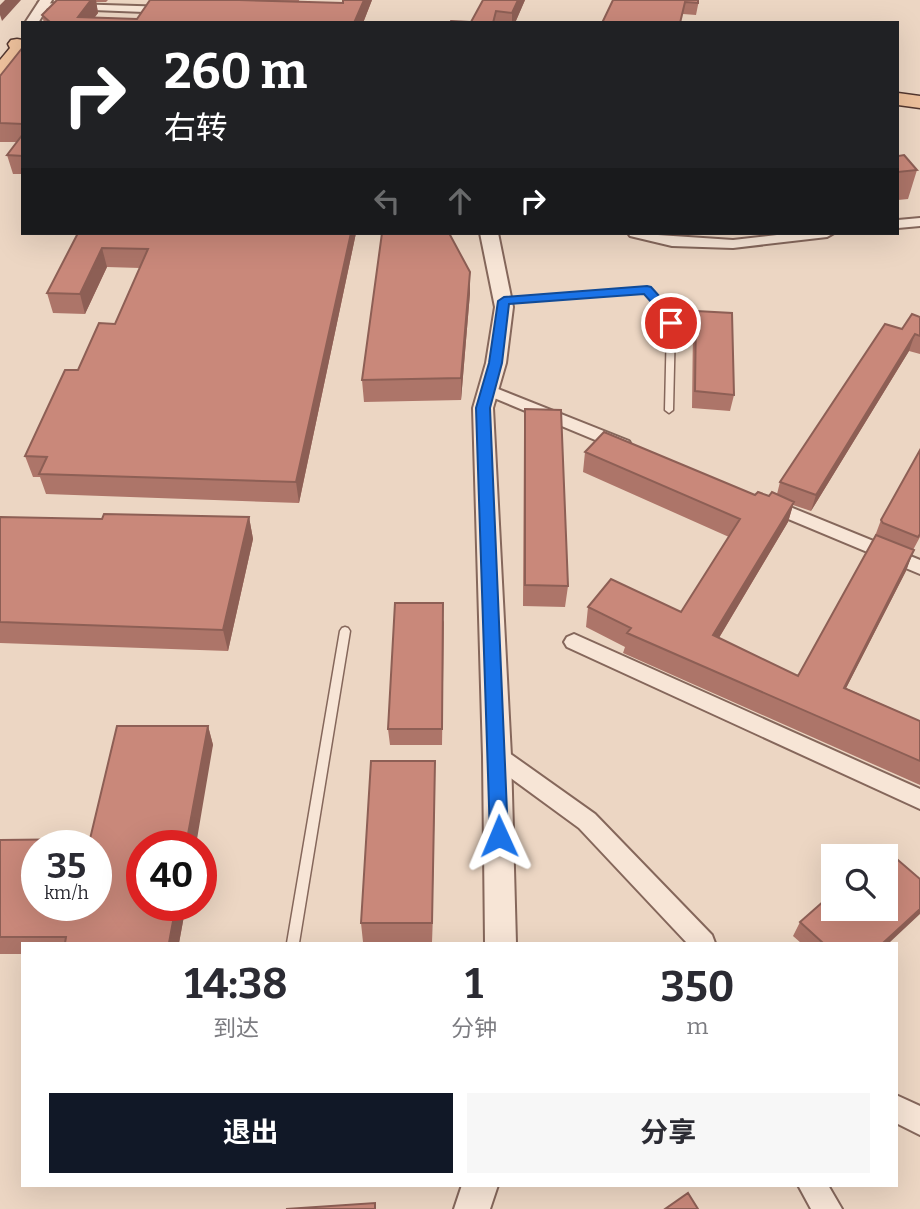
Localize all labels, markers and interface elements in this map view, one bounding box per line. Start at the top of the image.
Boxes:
text: 260 m [164,42,307,101]
icon: right [49,49,140,140]
text: 右转 [164,109,228,147]
icon: left [368,182,406,220]
icon: ahead [441,182,479,220]
icon: right [514,182,552,220]
pin [641,293,701,353]
icon: arrive [652,304,690,342]
position arrow [462,799,536,873]
speed limit sign: 40 [126,830,217,921]
map controls [821,844,898,921]
button: search [821,844,898,921]
text: 35 [47,845,86,887]
text: km/h [44,882,89,904]
text: 14:38 [185,959,288,1009]
text: 1 [465,959,483,1009]
text: 350 [661,962,734,1012]
text: m [687,1012,708,1040]
text: 到达 [213,1014,259,1042]
text: 分钟 [451,1014,497,1042]
button: 退出 [49,1093,453,1173]
button: 分享 [467,1093,870,1173]

